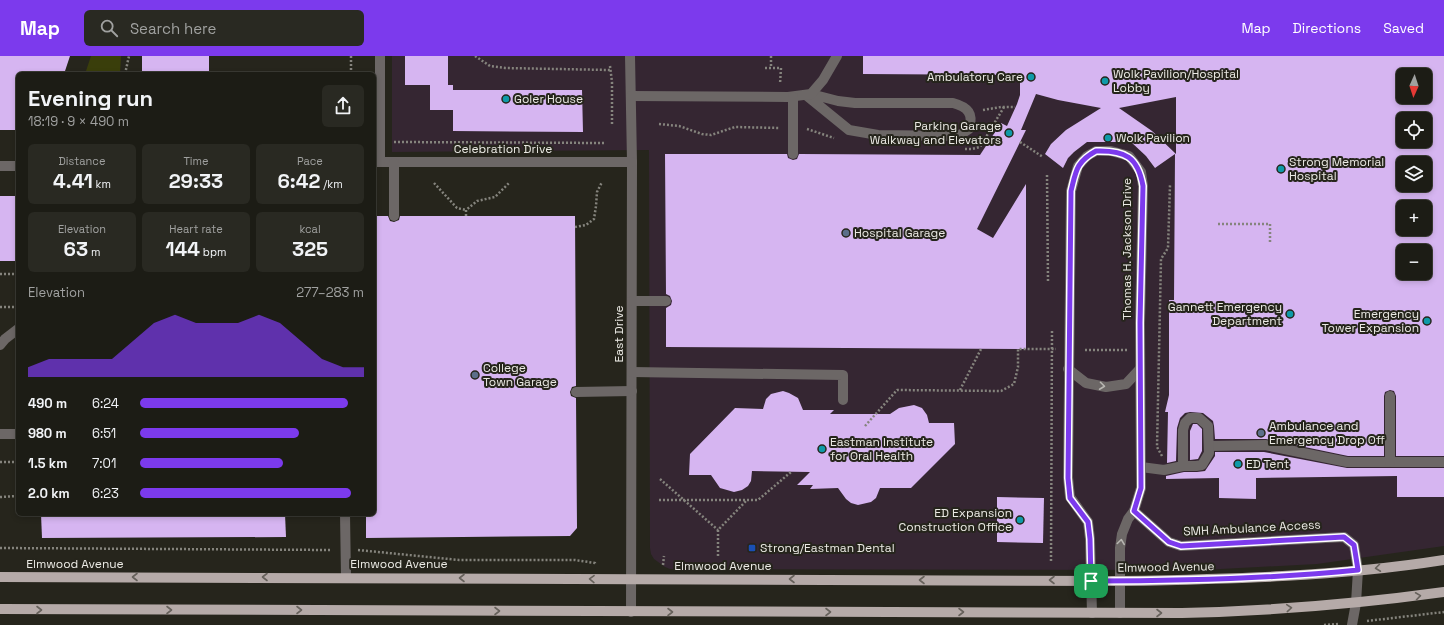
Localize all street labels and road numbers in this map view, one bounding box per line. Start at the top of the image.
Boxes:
street label: Celebration Drive [454,141,552,157]
street label: Thomas H. Jackson Drive [1119,178,1135,320]
street label: East Drive [611,305,627,363]
street label: SMH Ambulance Access [1183,516,1321,540]
street label: Elmwood Avenue [26,556,124,572]
street label: Elmwood Avenue [350,556,448,572]
street label: Elmwood Avenue [674,558,772,574]
street label: Elmwood Avenue [1117,558,1215,576]

